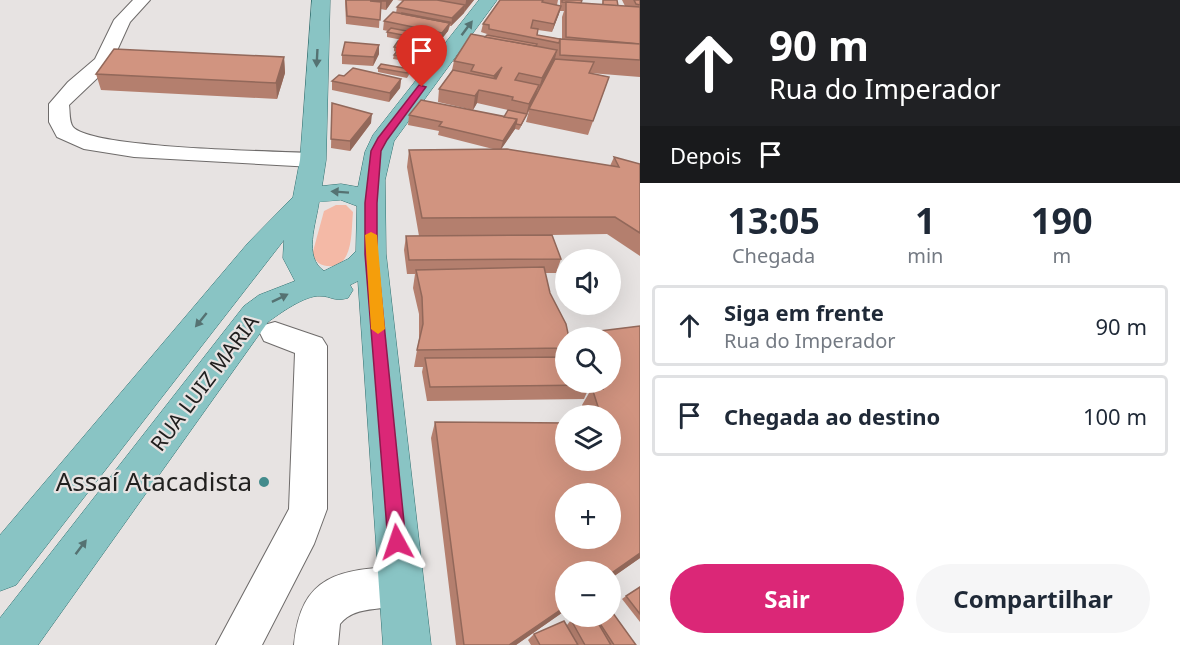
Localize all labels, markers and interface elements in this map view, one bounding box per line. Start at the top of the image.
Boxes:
text: 90 m [769,16,869,73]
one-way arrow [460,21,472,36]
icon: ahead [670,24,748,102]
pin [396,25,447,87]
icon: arrive [405,34,438,67]
one-way arrow [313,49,322,68]
text: Rua do Imperador [769,70,1001,107]
icon: arrive [754,138,787,171]
text: Depois [670,140,742,170]
one-way arrow [331,188,350,197]
text: 13:05 [727,196,820,245]
text: 1 [915,196,936,245]
text: 190 [1031,196,1093,245]
text: Chegada [732,242,815,269]
text: min [907,242,943,269]
text: m [1052,242,1071,269]
map controls [555,249,621,627]
button: sound [555,249,621,315]
one-way arrow [271,293,288,302]
text: Siga em frente [724,297,884,327]
street label: RUA LUIZ MARIA [144,308,265,456]
icon: ahead [673,309,706,342]
text: 90 m [1096,311,1147,341]
one-way arrow [195,313,208,328]
button: search [555,327,621,393]
text: Rua do Imperador [724,327,896,354]
icon: arrive [673,399,706,432]
text: Chegada ao destino [724,401,940,431]
text: 100 m [1083,401,1147,431]
button: layers [555,405,621,471]
place label: Assaí Atacadista [56,463,252,499]
marker: Assaí Atacadista [257,475,271,489]
button: + [555,483,621,549]
position arrow [365,510,429,574]
one-way arrow [75,540,87,556]
button: − [555,561,621,627]
button: Sair [670,564,904,633]
button: Compartilhar [916,564,1150,633]

